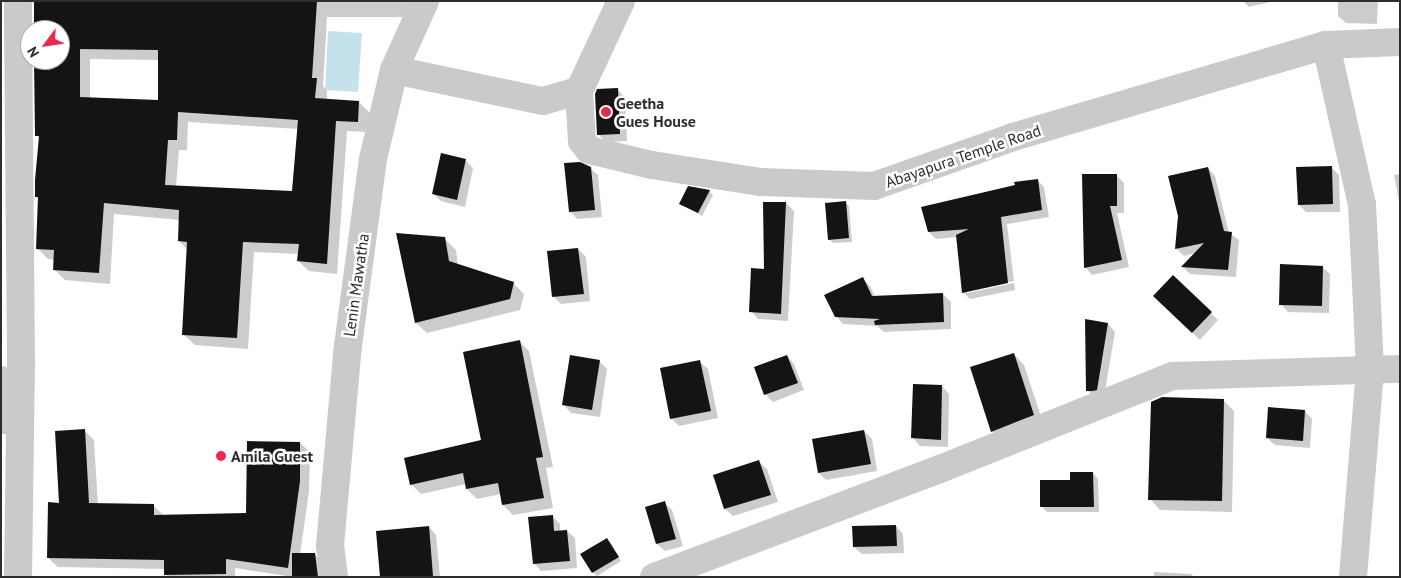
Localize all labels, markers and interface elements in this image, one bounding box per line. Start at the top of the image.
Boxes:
north arrow [20,20,70,70]
text: N [23,44,43,61]
place label: Geetha Gues House [616,93,696,131]
marker: Geetha Gues House [600,106,612,118]
street label: Abayapura Temple Road [882,120,1044,192]
street label: Lenin Mawatha [339,232,373,338]
place label: Amila Guest [231,446,313,466]
marker: Amila Guest [215,450,227,462]

